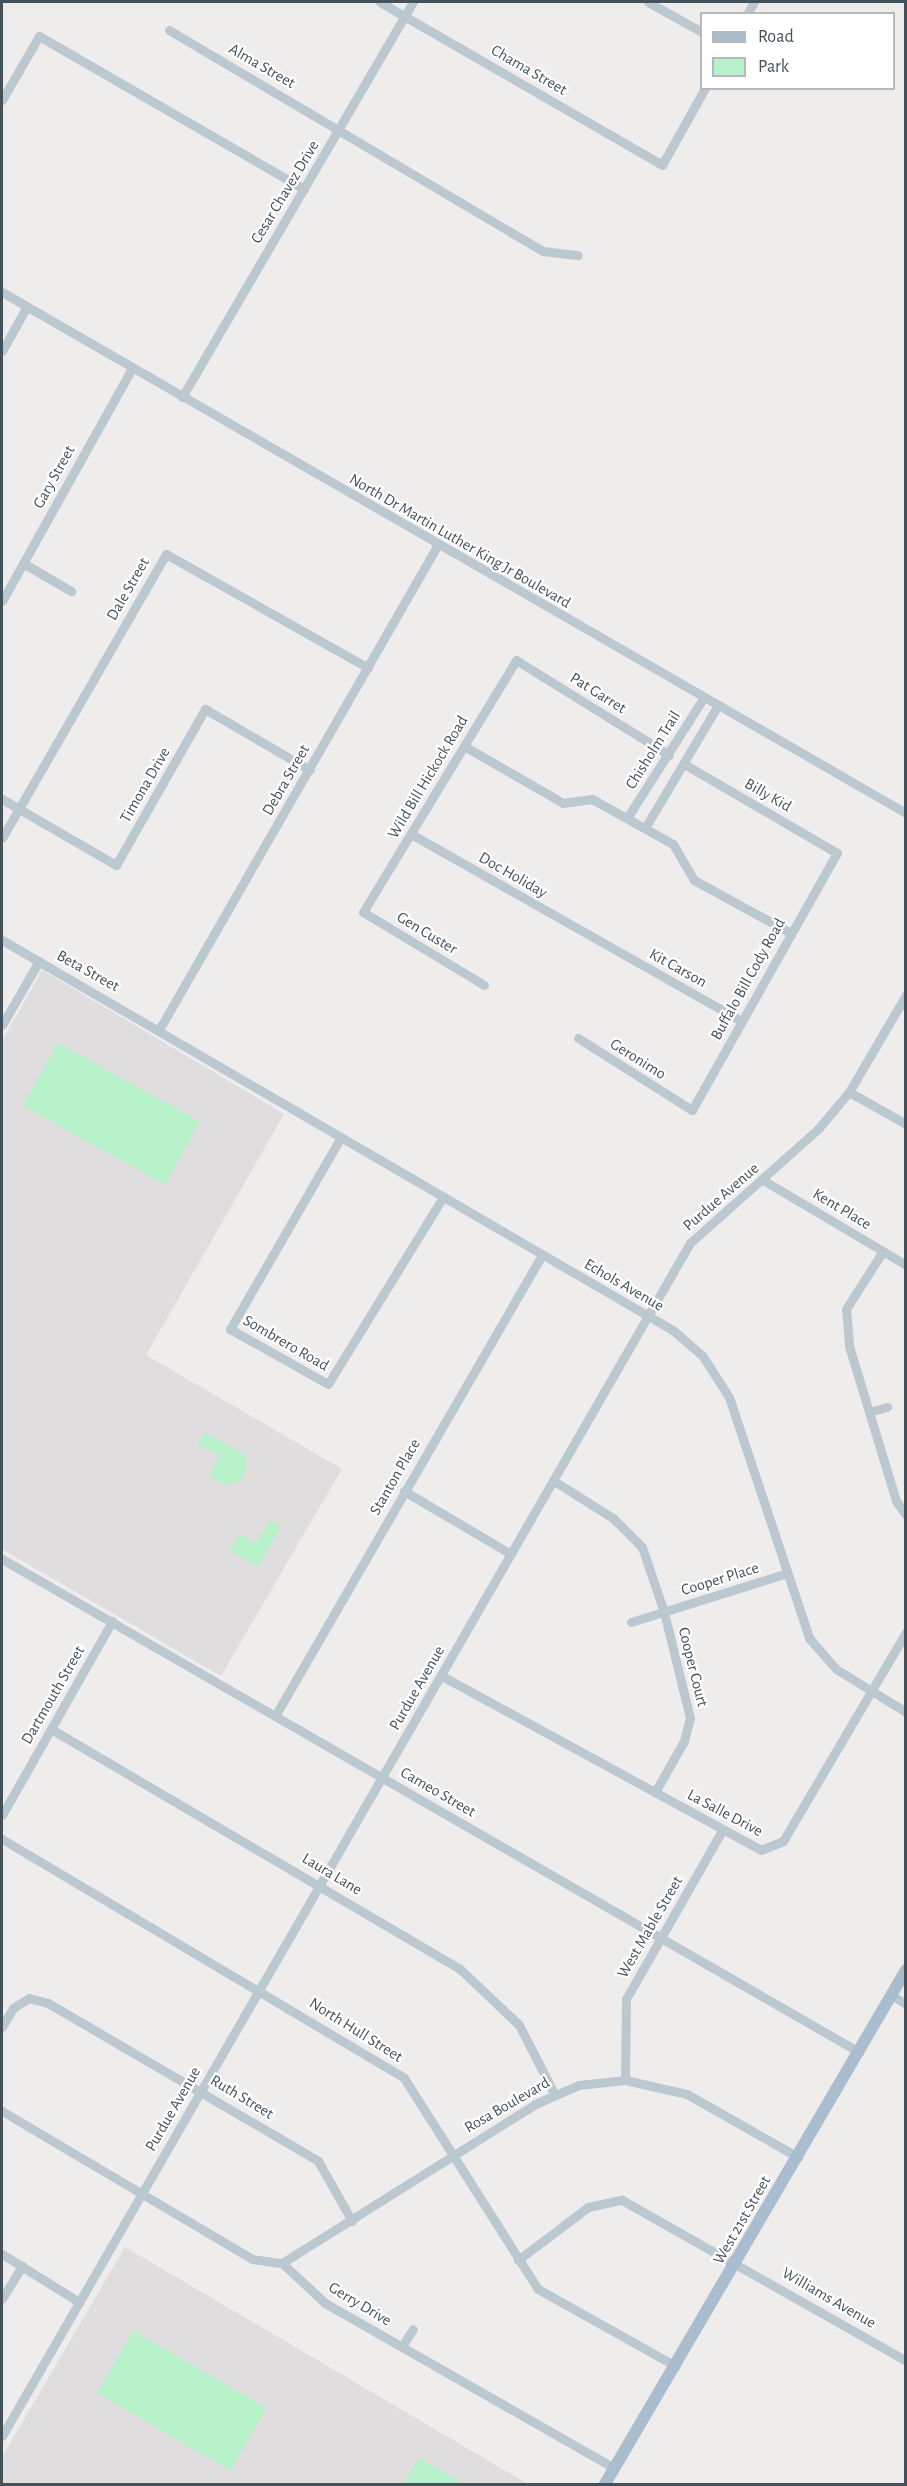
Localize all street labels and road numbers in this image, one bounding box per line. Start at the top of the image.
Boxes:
street label: Alma Street [225,39,299,93]
street label: Chama Street [488,41,570,99]
street label: Cesar Chavez Drive [247,137,323,247]
street label: Gary Street [29,442,79,512]
street label: North Dr Martin Luther King Jr Boulevard [346,470,574,612]
street label: Dale Street [102,554,154,624]
street label: Pat Garret [566,668,630,718]
street label: Chisholm Trail [621,707,685,793]
street label: Wild Bill Hickock Road [384,712,472,842]
street label: Debra Street [258,741,314,819]
street label: Timona Drive [116,744,174,826]
street label: Billy Kid [741,774,795,816]
street label: Doc Holiday [475,848,551,902]
street label: Gen Custer [393,907,461,959]
street label: Buffalo Bill Cody Road [707,915,789,1043]
street label: Kit Carson [646,944,710,992]
street label: Beta Street [53,946,123,996]
street label: Geronimo [607,1034,669,1084]
street label: Purdue Avenue [679,1159,763,1235]
street label: Kent Place [809,1184,875,1234]
street label: Echols Avenue [581,1254,667,1316]
street label: Sombrero Road [240,1311,332,1375]
street label: Stanton Place [365,1435,425,1519]
street label: Cooper Place [679,1558,761,1600]
street label: Cooper Court [674,1625,712,1709]
street label: Dartmouth Street [17,1642,89,1748]
street label: Purdue Avenue [385,1642,449,1734]
street label: Cameo Street [397,1763,479,1821]
street label: La Salle Drive [684,1785,766,1841]
street label: Laura Lane [299,1849,365,1899]
street label: West Mable Street [613,1873,687,1981]
street label: North Hull Street [306,1994,406,2066]
street label: Purdue Avenue [141,2063,205,2155]
street label: Ruth Street [207,2071,277,2123]
street label: Rosa Boulevard [461,2073,553,2137]
street label: West 21st Street [709,2172,775,2268]
street label: Williams Avenue [779,2263,879,2333]
street label: Gerry Drive [325,2278,395,2330]

